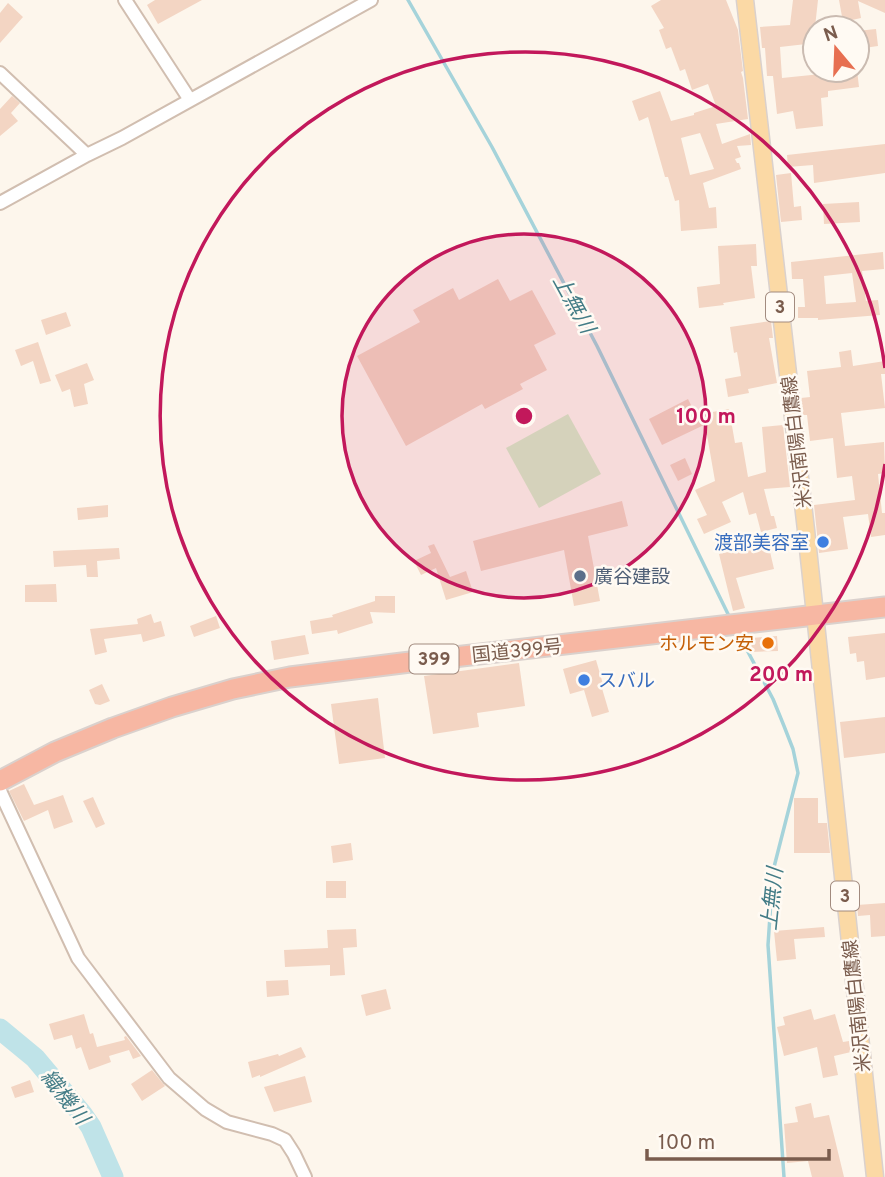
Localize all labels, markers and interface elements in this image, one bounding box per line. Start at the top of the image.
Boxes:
north arrow [801,14,871,84]
text: N [821,21,841,48]
water label: 上無川 [546,271,601,341]
road number: 3 [766,292,794,321]
street label: 米沢南陽白鷹線 [778,374,818,509]
centre of rings [512,404,536,428]
text: 100 m [676,404,736,431]
place label: 渡部美容室 [714,532,809,556]
marker: 渡部美容室 [815,534,831,550]
place label: 廣谷建設 [594,566,670,590]
marker: 廣谷建設 [572,568,588,584]
place label: ホルモン安 [659,633,754,657]
street label: 国道399号 [471,635,564,669]
marker: ホルモン安 [760,635,776,651]
road number: 399 [410,644,458,674]
text: 200 m [749,662,813,689]
place label: スバル [598,670,655,694]
marker: スバル [576,672,592,688]
water label: 上無川 [757,864,790,932]
road number: 3 [831,882,859,911]
street label: 米沢南陽白鷹線 [839,938,877,1073]
water label: 織機川 [34,1065,95,1133]
scale bar [647,1118,829,1162]
text: 100 m [658,1130,715,1157]

